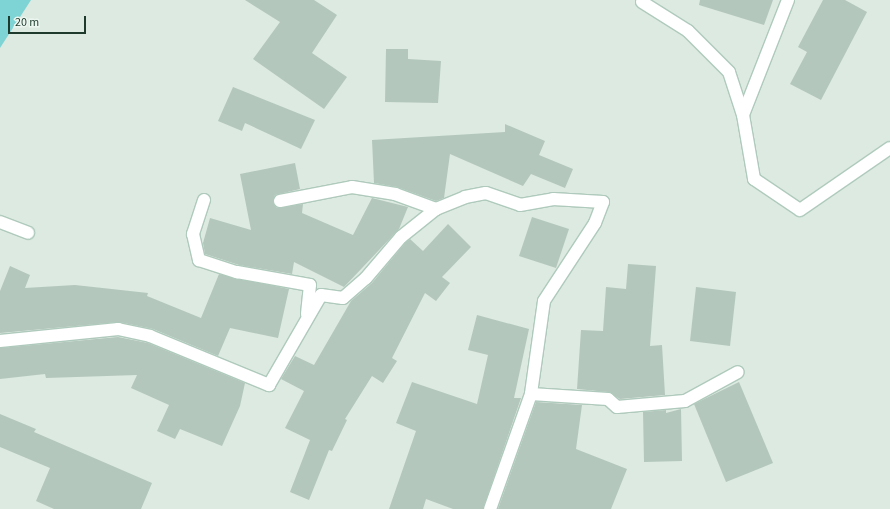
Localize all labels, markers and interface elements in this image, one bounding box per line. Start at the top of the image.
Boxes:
scale bar [10,8,88,34]
text: 20 m [15,14,39,31]

